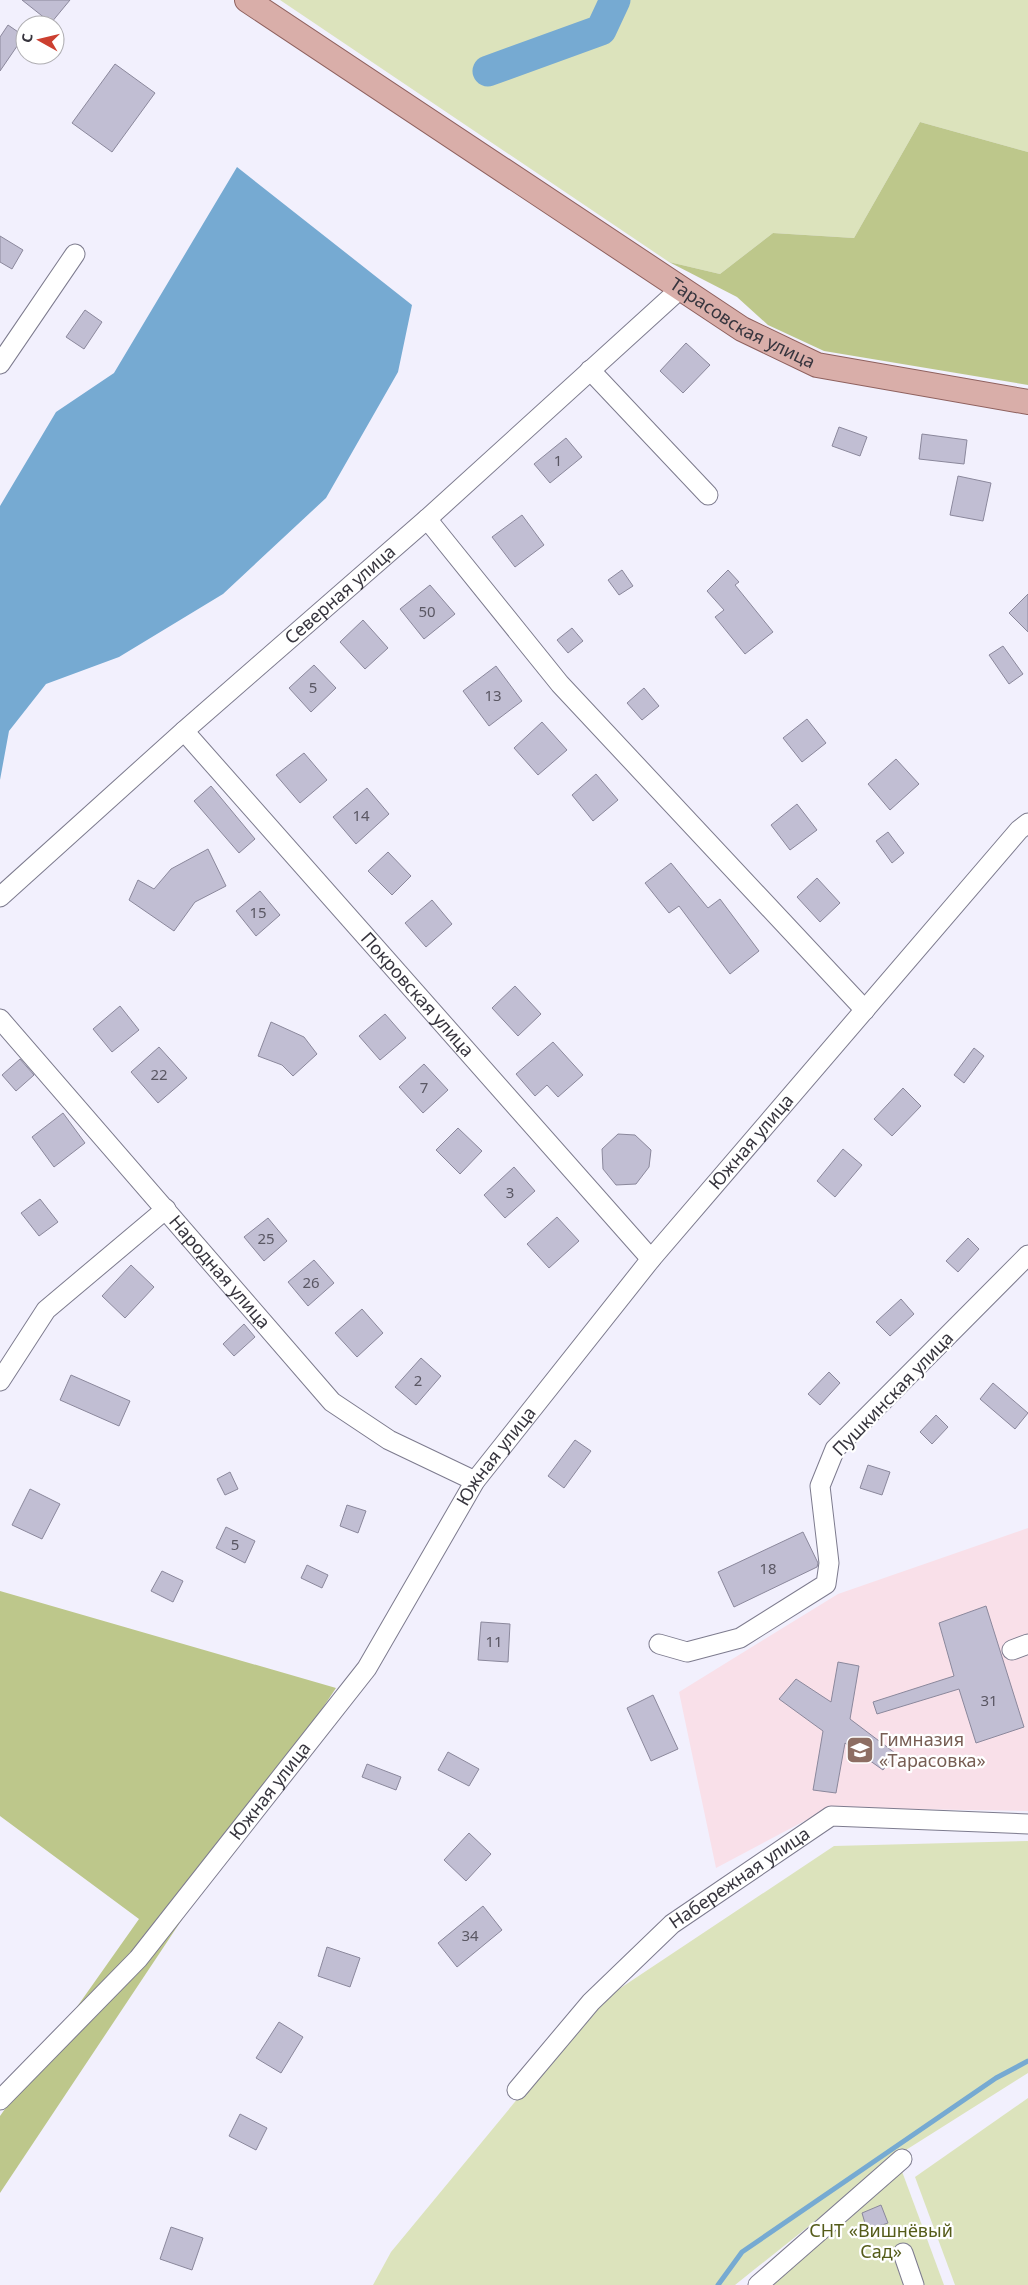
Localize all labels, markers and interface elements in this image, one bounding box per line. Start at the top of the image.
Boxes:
north arrow [15,15,65,65]
text: С [17,32,37,44]
street label: Тарасовская улица [666,271,819,373]
house number: 1 [554,450,562,470]
street label: Северная улица [279,539,400,649]
house number: 50 [418,601,436,621]
house number: 5 [309,677,317,697]
house number: 13 [484,685,502,705]
house number: 14 [352,805,370,825]
house number: 15 [249,902,267,922]
street label: Покровская улица [356,926,480,1062]
house number: 22 [150,1064,168,1084]
house number: 7 [420,1077,428,1097]
street label: Южная улица [703,1089,798,1194]
house number: 3 [506,1182,514,1202]
street label: Народная улица [164,1210,276,1333]
house number: 25 [257,1228,275,1248]
house number: 26 [302,1272,320,1292]
street label: Пушкинская улица [827,1326,958,1461]
house number: 2 [414,1370,422,1390]
street label: Южная улица [450,1401,541,1510]
house number: 5 [231,1534,239,1554]
house number: 18 [759,1558,777,1578]
house number: 11 [485,1631,503,1651]
house number: 31 [980,1690,998,1710]
place label: Гимназия «Тарасовка» [879,1727,986,1772]
school or university icon: Гимназия «Тарасовка» [845,1735,875,1765]
street label: Южная улица [223,1736,315,1844]
street label: Набережная улица [664,1821,814,1934]
house number: 34 [461,1925,479,1945]
park label: СНТ «Вишнёвый Сад» [809,2218,953,2263]

